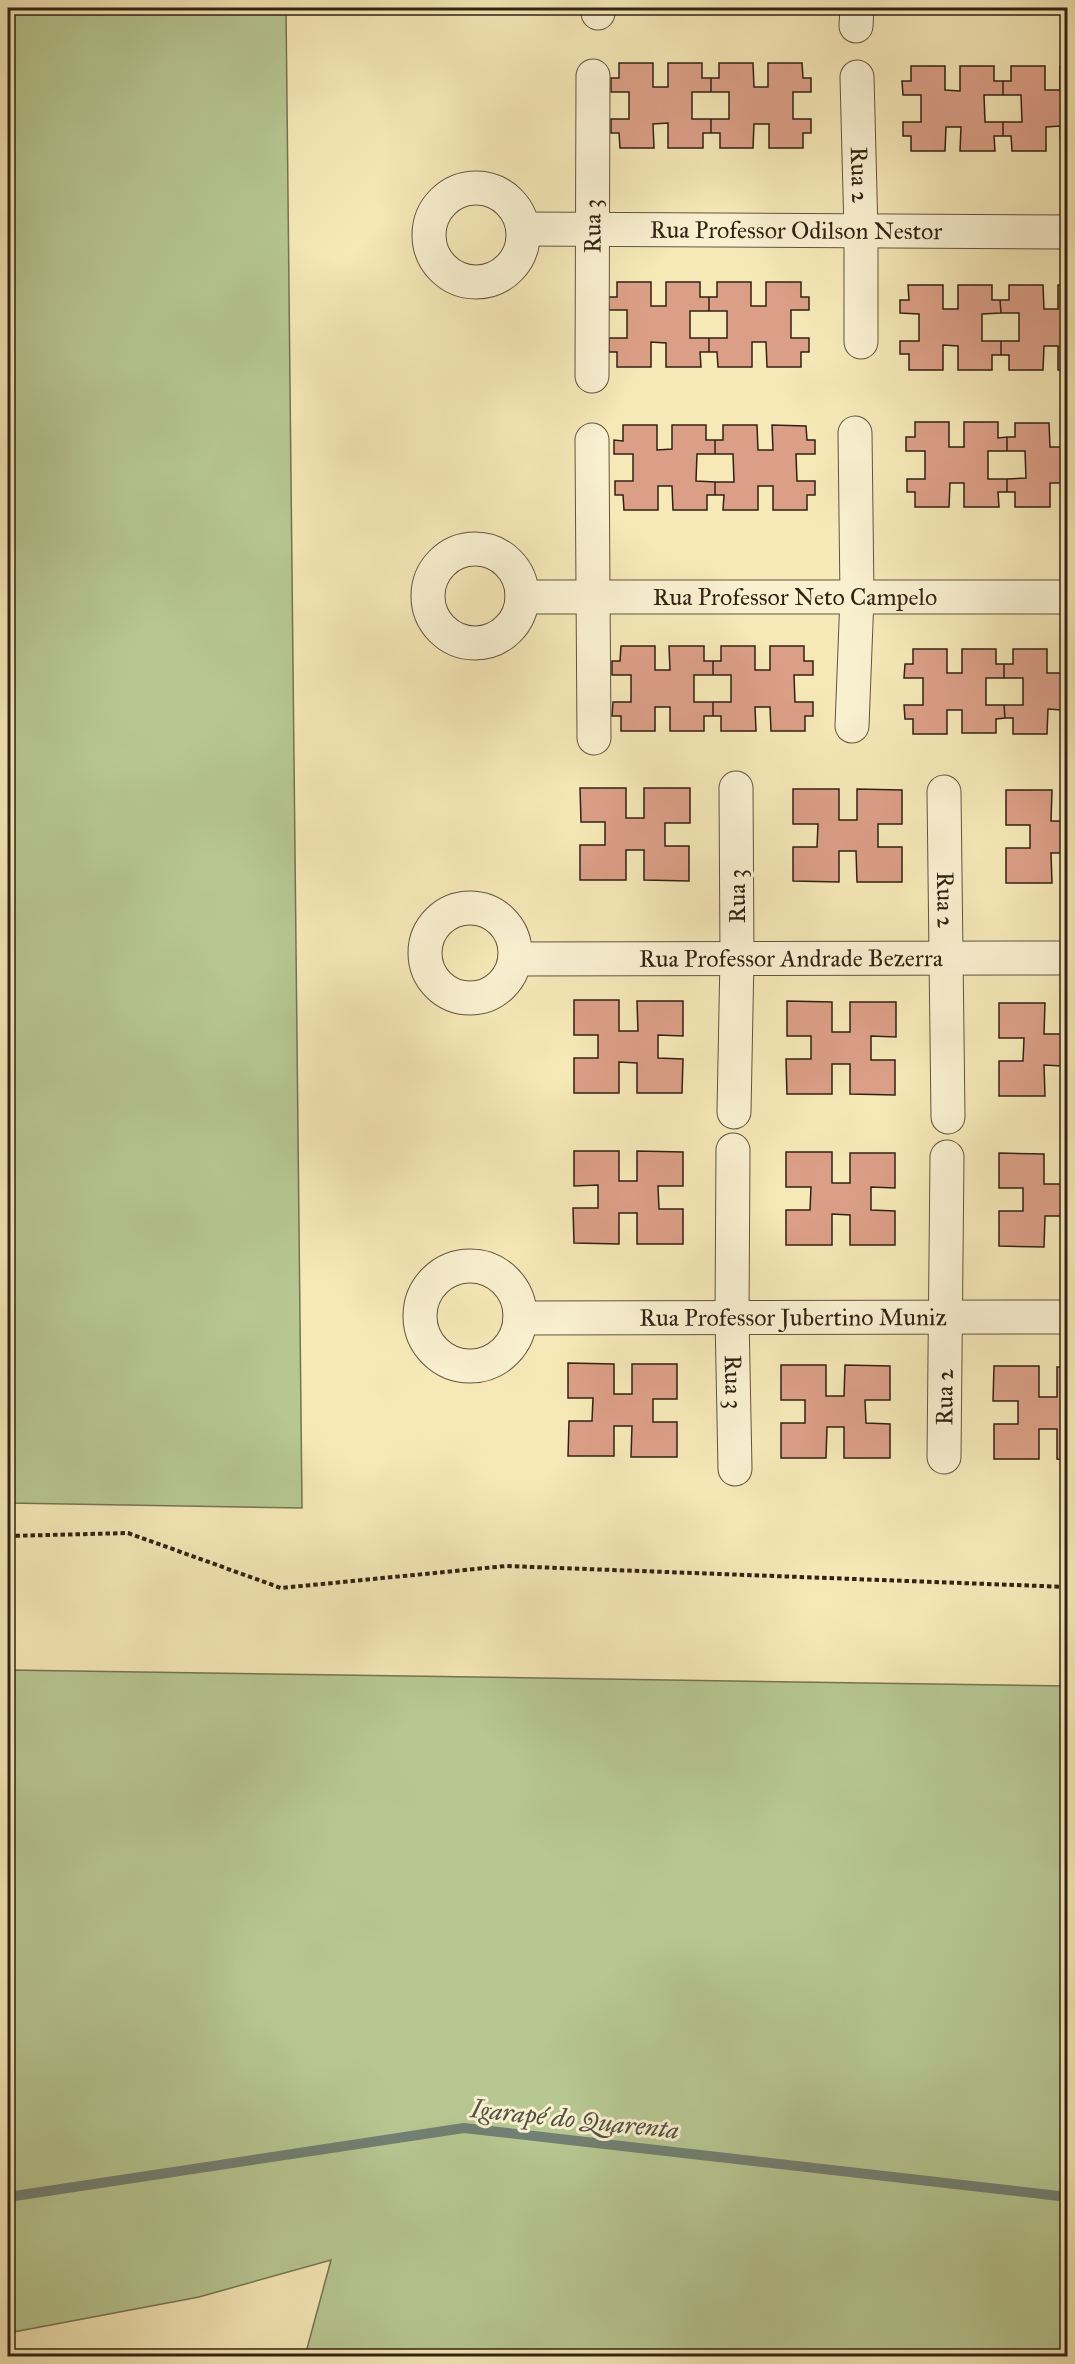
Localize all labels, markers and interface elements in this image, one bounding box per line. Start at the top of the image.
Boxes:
street label: Rua 2 [844,146,875,204]
street label: Rua 3 [577,199,608,253]
street label: Rua Professor Odilson Nestor [650,215,942,246]
street label: Rua Professor Neto Campelo [653,582,937,612]
street label: Rua 3 [722,869,752,923]
street label: Rua 2 [930,871,961,929]
street label: Rua Professor Andrade Bezerra [639,943,944,974]
street label: Rua Professor Jubertino Muniz [639,1302,947,1333]
street label: Rua 3 [718,1354,749,1409]
street label: Rua 2 [929,1368,960,1425]
water label: Igarapé do Quarenta [468,2092,681,2147]

